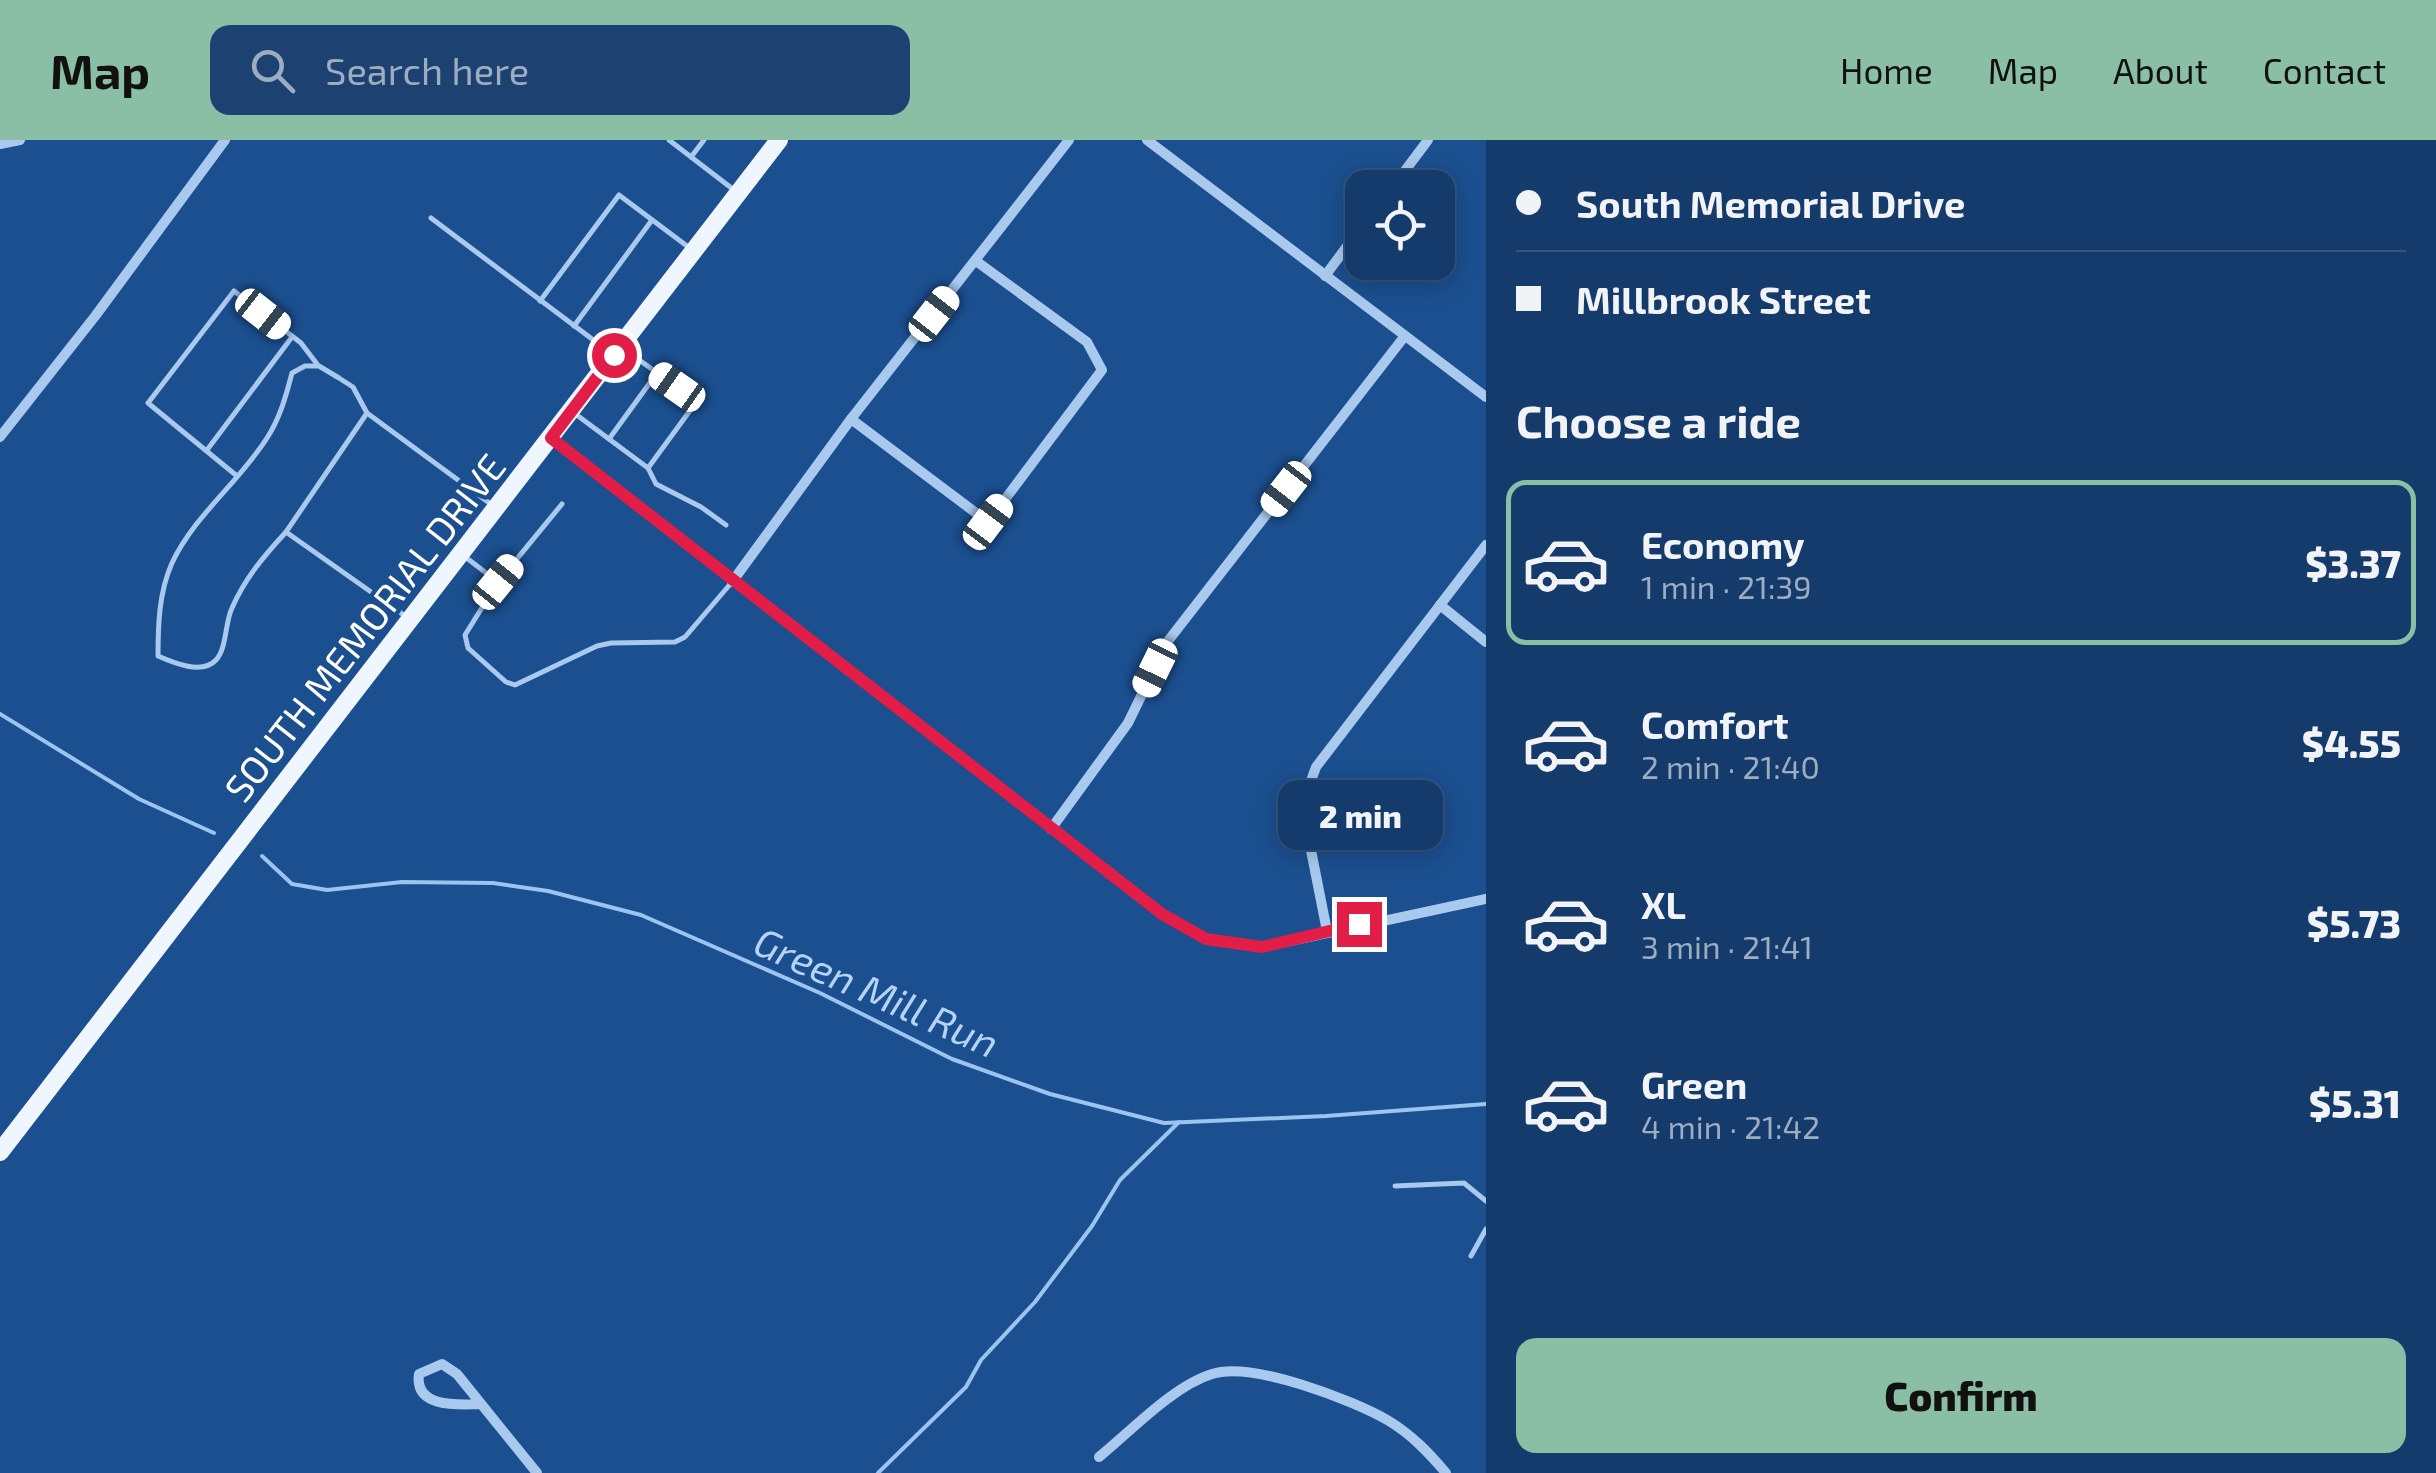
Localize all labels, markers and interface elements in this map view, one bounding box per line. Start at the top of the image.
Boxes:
search box [210,25,910,115]
text: Map [50,41,150,99]
icon: search [245,43,300,98]
text: Search here [325,47,529,93]
text: Home [1840,49,1933,91]
text: Map [1988,49,2058,91]
text: About [2113,49,2208,91]
text: Contact [2263,49,2386,91]
map controls [1345,170,1455,280]
button: locate [1345,170,1455,280]
text: South Memorial Drive [1576,180,1965,226]
text: Millbrook Street [1576,276,1871,322]
car [904,281,964,347]
car [230,284,296,344]
route start [592,333,637,378]
car [644,358,710,416]
text: Choose a ride [1516,393,1801,447]
street label: SOUTH MEMORIAL DRIVE [214,444,514,810]
car [1256,456,1316,522]
car [958,489,1018,555]
icon: car [1521,518,1611,608]
text: Economy [1641,521,1805,567]
text: $3.37 [2305,540,2401,586]
car [467,549,529,615]
text: 1 min · 21:39 [1641,567,1812,605]
car [1128,634,1182,702]
icon: car [1521,698,1611,788]
text: Comfort [1641,701,1789,747]
text: $4.55 [2302,720,2401,766]
text: 2 min · 21:40 [1641,747,1820,785]
callout: 2 min [1276,779,1442,849]
text: 2 min [1319,796,1402,834]
icon: car [1521,878,1611,968]
text: XL [1641,881,1686,927]
text: $5.73 [2307,900,2401,946]
route end [1337,902,1382,947]
water label: Green Mill Run [747,916,1007,1066]
text: 3 min · 21:41 [1641,927,1813,965]
icon: car [1521,1058,1611,1148]
text: Green [1641,1061,1747,1107]
text: $5.31 [2309,1080,2401,1126]
text: 4 min · 21:42 [1641,1107,1820,1145]
button: Confirm [1516,1338,2406,1453]

